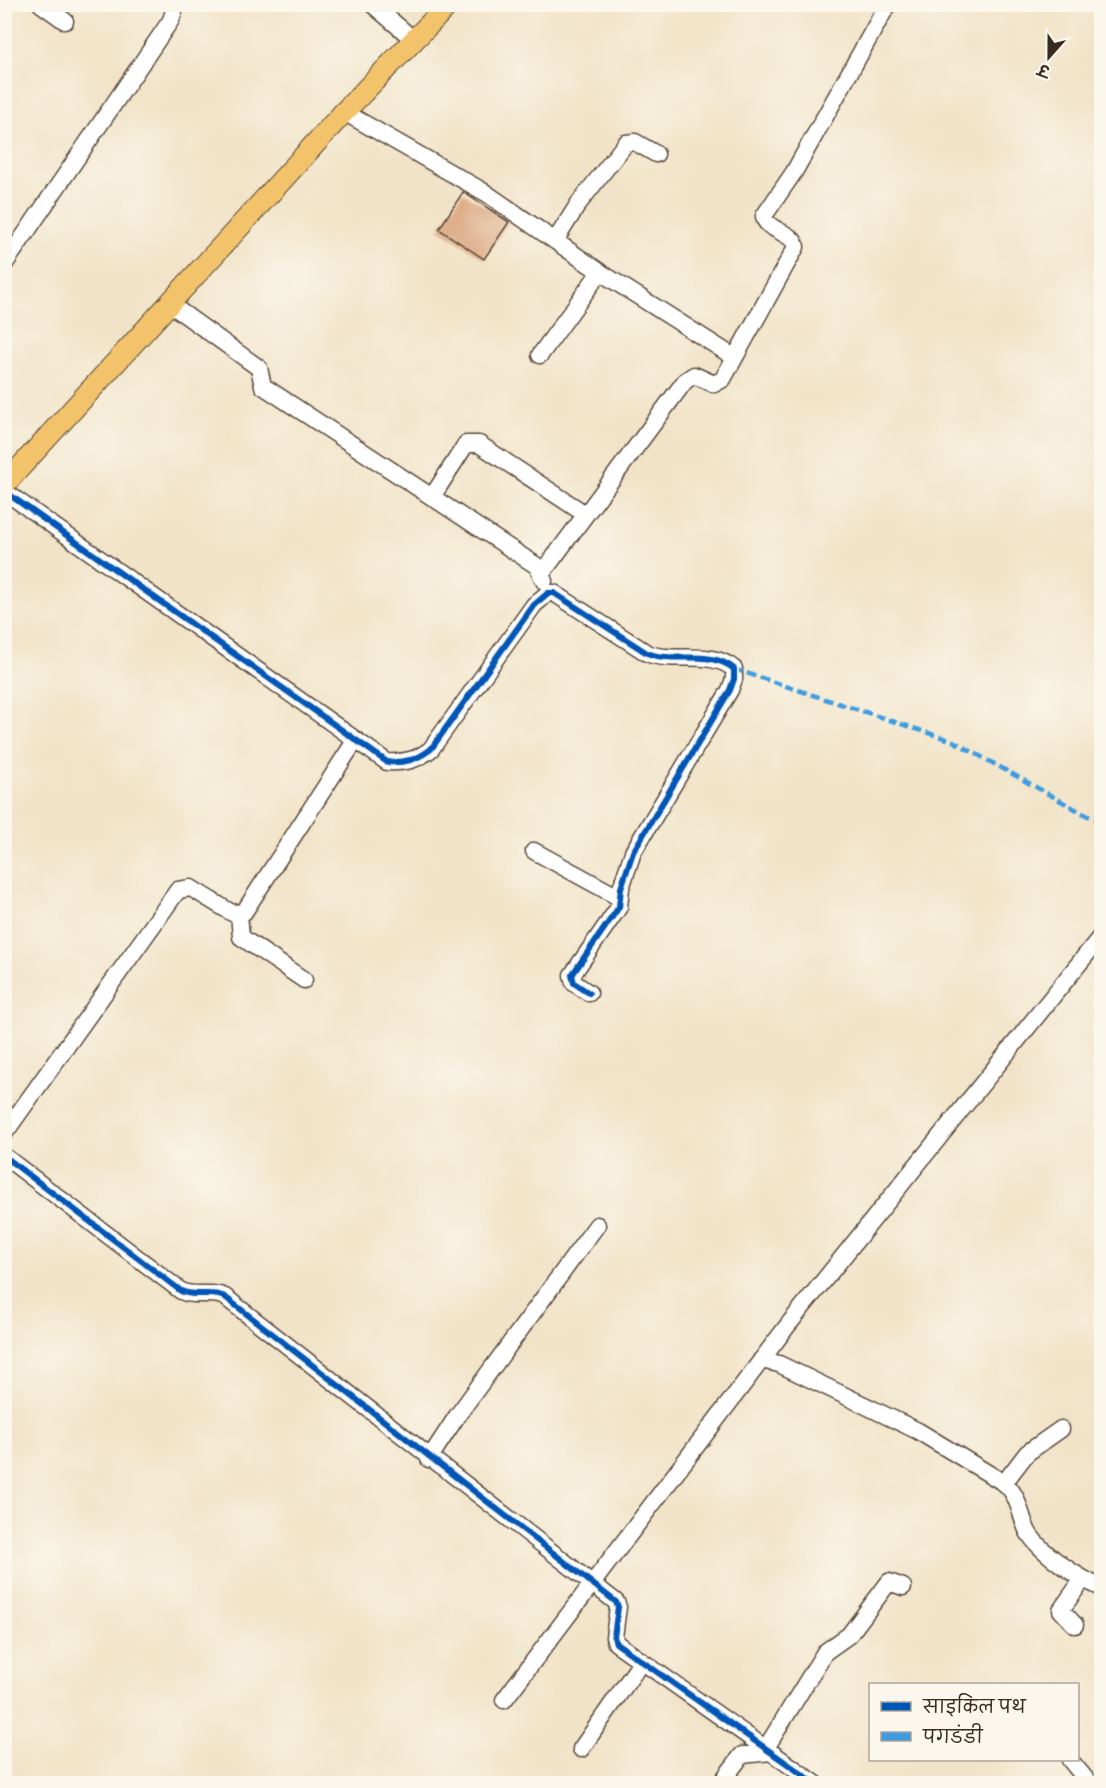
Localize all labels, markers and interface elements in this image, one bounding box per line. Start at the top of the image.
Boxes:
north arrow [1019,27,1079,87]
text: उ [1034,59,1054,82]
legend [869,1683,1079,1761]
text: साइकिल पथ [922,1693,1027,1718]
text: पगडंडी [922,1723,983,1748]

